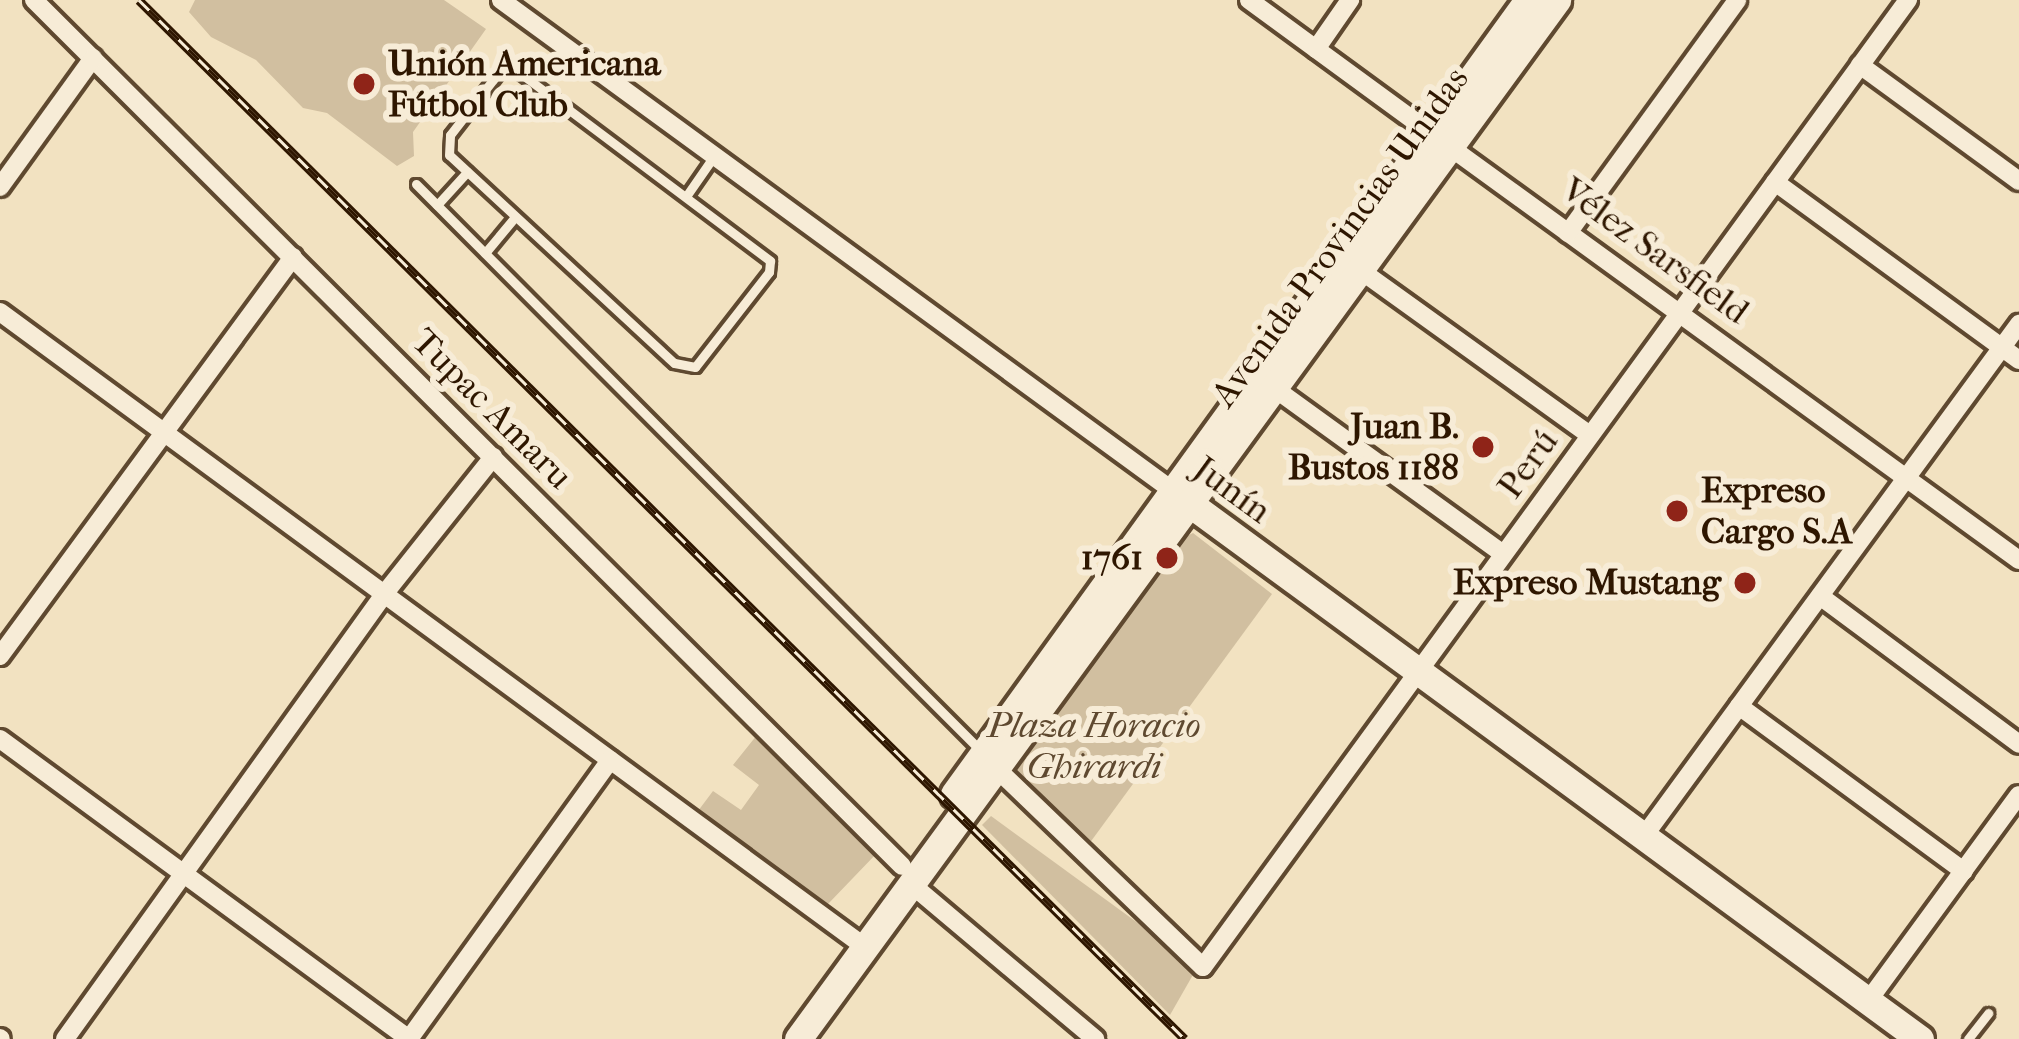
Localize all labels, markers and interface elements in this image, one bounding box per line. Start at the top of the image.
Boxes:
place label: Unión Americana Fútbol Club [388,41,661,126]
street label: Avenida Provincias Unidas [1202,59,1478,415]
marker: Unión Americana Fútbol Club [351,71,377,97]
street label: Vélez Sarsfield [1553,169,1757,333]
street label: Tupac Amaru [403,320,581,498]
place label: Juan B. Bustos 1188 [1288,404,1459,489]
street label: Perú [1489,421,1567,507]
marker: Juan B. Bustos 1188 [1470,434,1496,460]
street label: Junín [1185,447,1279,533]
place label: Expreso Cargo S.A [1701,468,1852,553]
marker: Expreso Cargo S.A [1664,498,1690,524]
place label: 1761 [1081,536,1143,580]
marker: 1761 [1154,545,1180,571]
place label: Expreso Mustang [1453,561,1721,605]
marker: Expreso Mustang [1732,570,1758,596]
park label: Plaza Horacio Ghirardi [987,703,1201,788]

